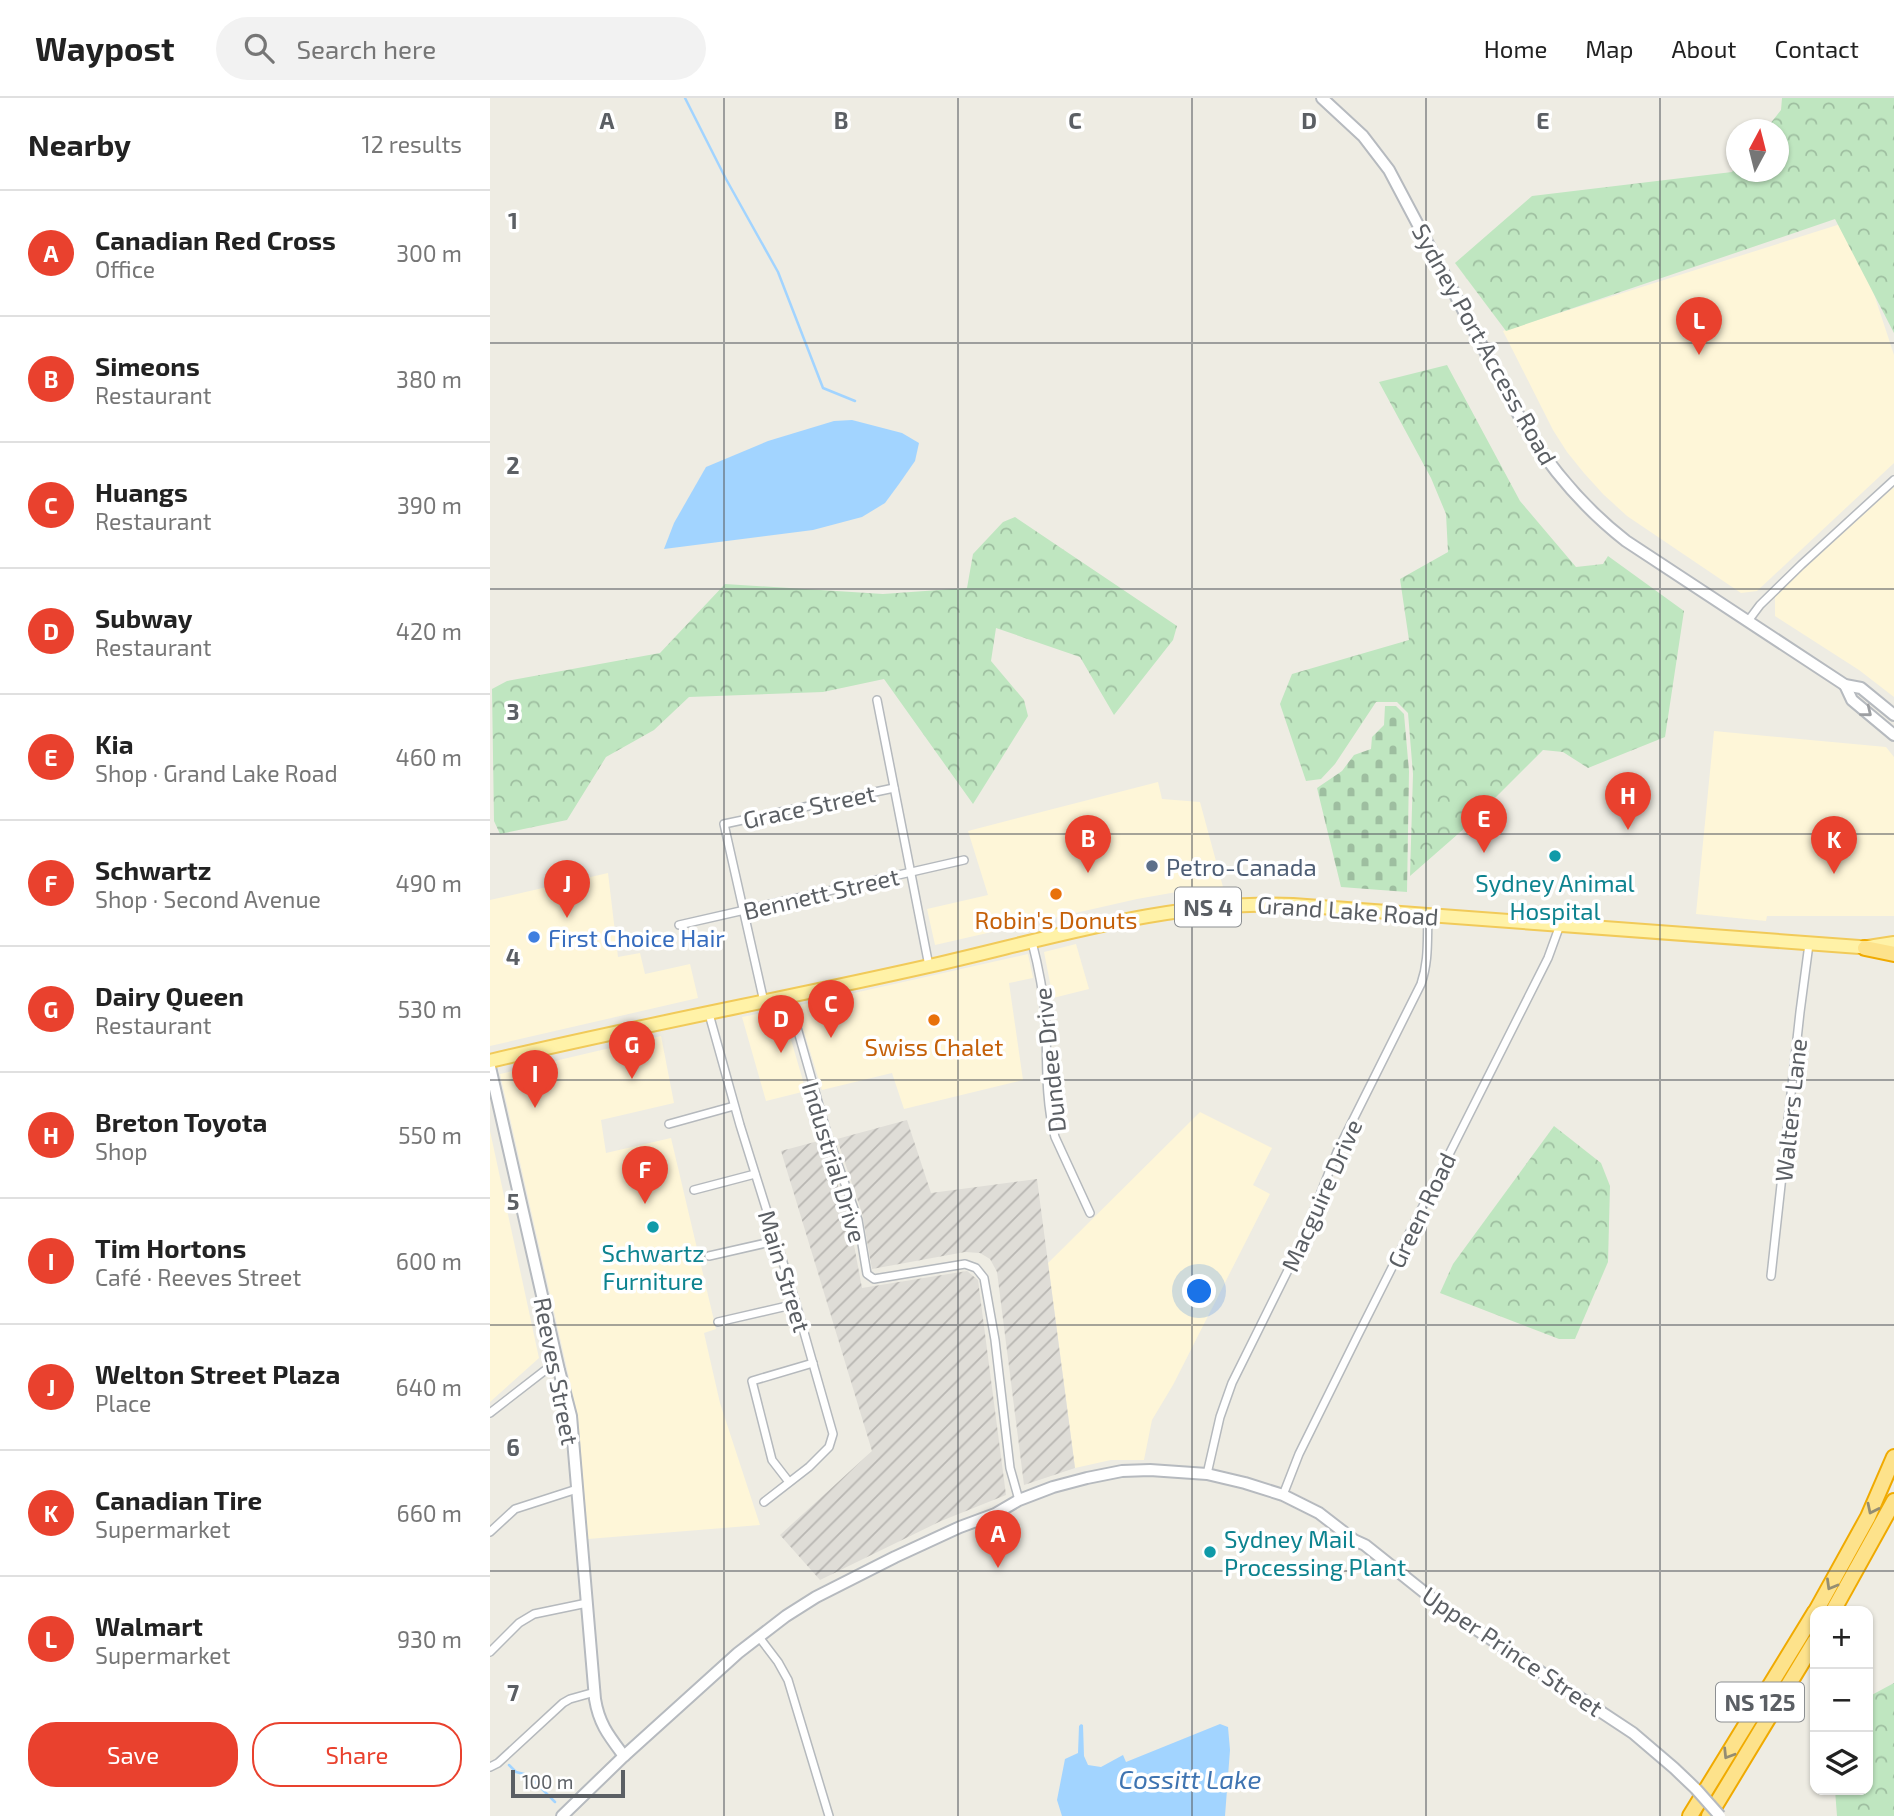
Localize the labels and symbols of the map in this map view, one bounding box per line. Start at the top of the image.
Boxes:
text: A [599,106,615,134]
text: B [834,106,848,134]
text: C [1068,106,1082,134]
text: D [1301,106,1317,134]
text: E [1536,106,1550,134]
north arrow [1726,119,1789,182]
text: 1 [508,206,518,234]
street label: Sydney Port Access Road [1407,218,1563,470]
pin: L [1676,297,1722,355]
text: 2 [506,451,520,479]
text: 3 [506,697,520,725]
one-way arrow [1860,703,1872,716]
pin: H [1605,772,1651,830]
street label: Grace Street [740,778,878,834]
pin: E [1461,795,1507,853]
pin: B [1065,815,1111,873]
pin: K [1811,816,1857,874]
marker: Sydney Animal Hospital [1547,848,1563,864]
place label: Petro-Canada [1166,852,1317,881]
marker: Petro-Canada [1144,858,1160,874]
pin: J [544,860,590,918]
street label: Bennett Street [740,861,902,925]
place label: Sydney Animal Hospital [1475,868,1635,925]
marker: Robin's Donuts [1048,886,1064,902]
road number: NS 4 [1175,888,1241,926]
street label: Grand Lake Road [1256,889,1440,931]
place label: Robin's Donuts [975,905,1137,934]
place label: First Choice Hair [548,923,725,952]
marker: First Choice Hair [526,929,542,945]
text: 4 [506,942,520,970]
pin: C [808,980,854,1038]
street label: Dundee Drive [1027,986,1071,1134]
pin: D [758,995,804,1053]
marker: Swiss Chalet [926,1012,942,1028]
pin: G [609,1021,655,1079]
place label: Swiss Chalet [865,1032,1003,1061]
street label: Walters Lane [1768,1037,1812,1183]
pin: I [512,1050,558,1108]
street label: Industrial Drive [797,1078,873,1246]
street label: Macguire Drive [1274,1114,1368,1276]
pin: F [622,1146,668,1204]
street label: Green Road [1381,1148,1461,1272]
text: 5 [507,1187,519,1215]
street label: Main Street [753,1206,817,1336]
marker: Schwartz Furniture [645,1219,661,1235]
place label: Schwartz Furniture [601,1238,705,1295]
your location [1182,1274,1216,1308]
street label: Reeves Street [528,1295,586,1447]
text: 6 [506,1433,520,1461]
one-way arrow [1866,1502,1880,1514]
pin: A [975,1510,1021,1568]
place label: Sydney Mail Processing Plant [1224,1524,1406,1581]
marker: Sydney Mail Processing Plant [1202,1544,1218,1560]
one-way arrow [1826,1578,1839,1591]
street label: Upper Prince Street [1417,1580,1609,1722]
text: 7 [507,1678,519,1706]
road number: NS 125 [1716,1682,1804,1722]
one-way arrow [1724,1746,1737,1759]
water label: Cossitt Lake [1119,1763,1261,1794]
scale bar [511,1767,625,1799]

